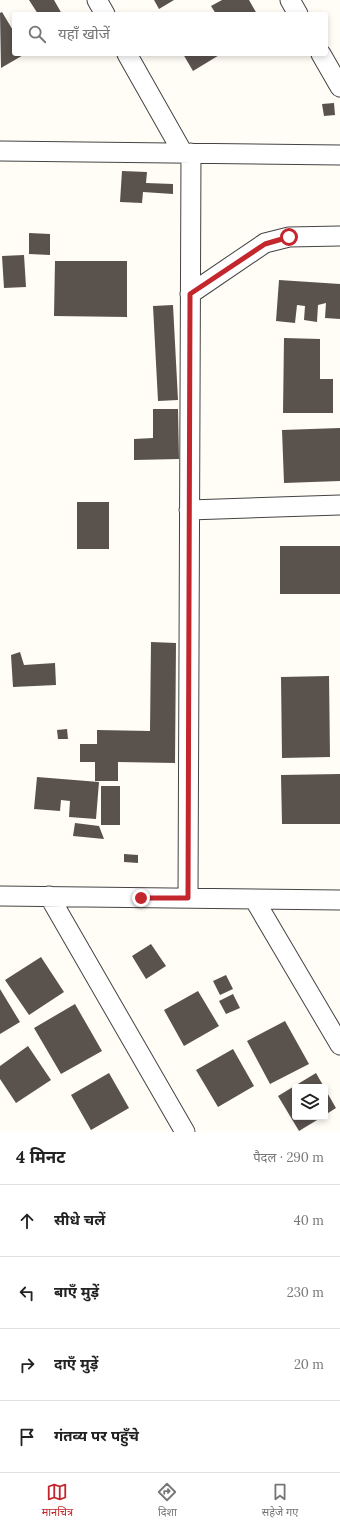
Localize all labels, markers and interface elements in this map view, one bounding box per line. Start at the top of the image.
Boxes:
search box [12,12,328,56]
icon: search [26,23,48,45]
text: यहाँ खोजें [58,24,110,43]
route start [280,228,298,246]
route end [132,889,150,907]
map controls [292,1084,328,1120]
button: layers [292,1084,328,1120]
text: 4 मिनट [16,1146,65,1168]
text: पैदल · 290 m [253,1149,324,1166]
icon: ahead [16,1210,38,1232]
text: सीधे चलें [54,1210,105,1229]
text: 40 m [294,1212,324,1229]
icon: left [16,1282,38,1304]
text: बाएँ मुड़ें [54,1282,99,1301]
text: 230 m [287,1284,324,1301]
icon: right [16,1354,38,1376]
text: दाएँ मुड़ें [54,1354,98,1373]
text: 20 m [294,1356,324,1373]
icon: arrive [16,1426,38,1448]
text: गंतव्य पर पहुँचे [54,1426,139,1445]
tab: मानचित्र [42,1481,73,1520]
tab: दिशा [156,1481,178,1520]
tab: सहेजे गए [262,1481,298,1520]

